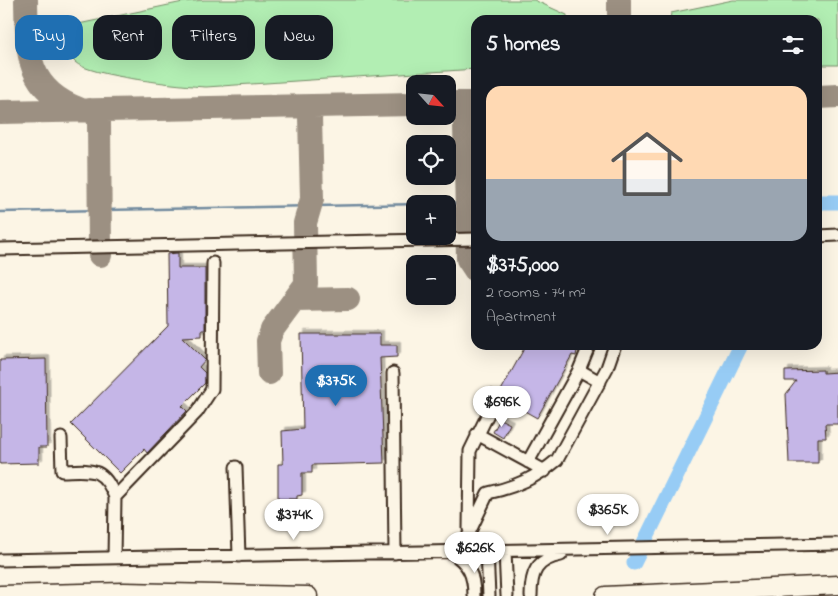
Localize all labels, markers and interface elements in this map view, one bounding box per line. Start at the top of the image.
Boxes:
chip: Buy [15,15,83,60]
chip: Rent [93,15,162,60]
chip: Filters [172,15,255,60]
chip: New [265,15,333,60]
text: 5 homes [486,30,561,60]
icon: filters [779,31,807,59]
north arrow [406,75,456,125]
map controls [406,75,456,305]
icon: home [602,119,692,209]
button: locate [406,135,456,185]
button: + [406,195,456,245]
text: $375,000 [486,251,559,281]
button: − [406,255,456,305]
text: 2 rooms · 74 m² [486,281,586,305]
text: Apartment [486,305,556,329]
pin: $375K [301,364,371,407]
text: $375K [316,369,356,393]
pin: $696K [467,386,537,428]
text: $696K [484,390,520,414]
pin: $365K [573,494,643,536]
pin: $374K [259,498,329,541]
text: $365K [588,498,628,522]
text: $374K [275,503,313,527]
pin: $626K [440,532,510,574]
text: $626K [455,536,495,560]

